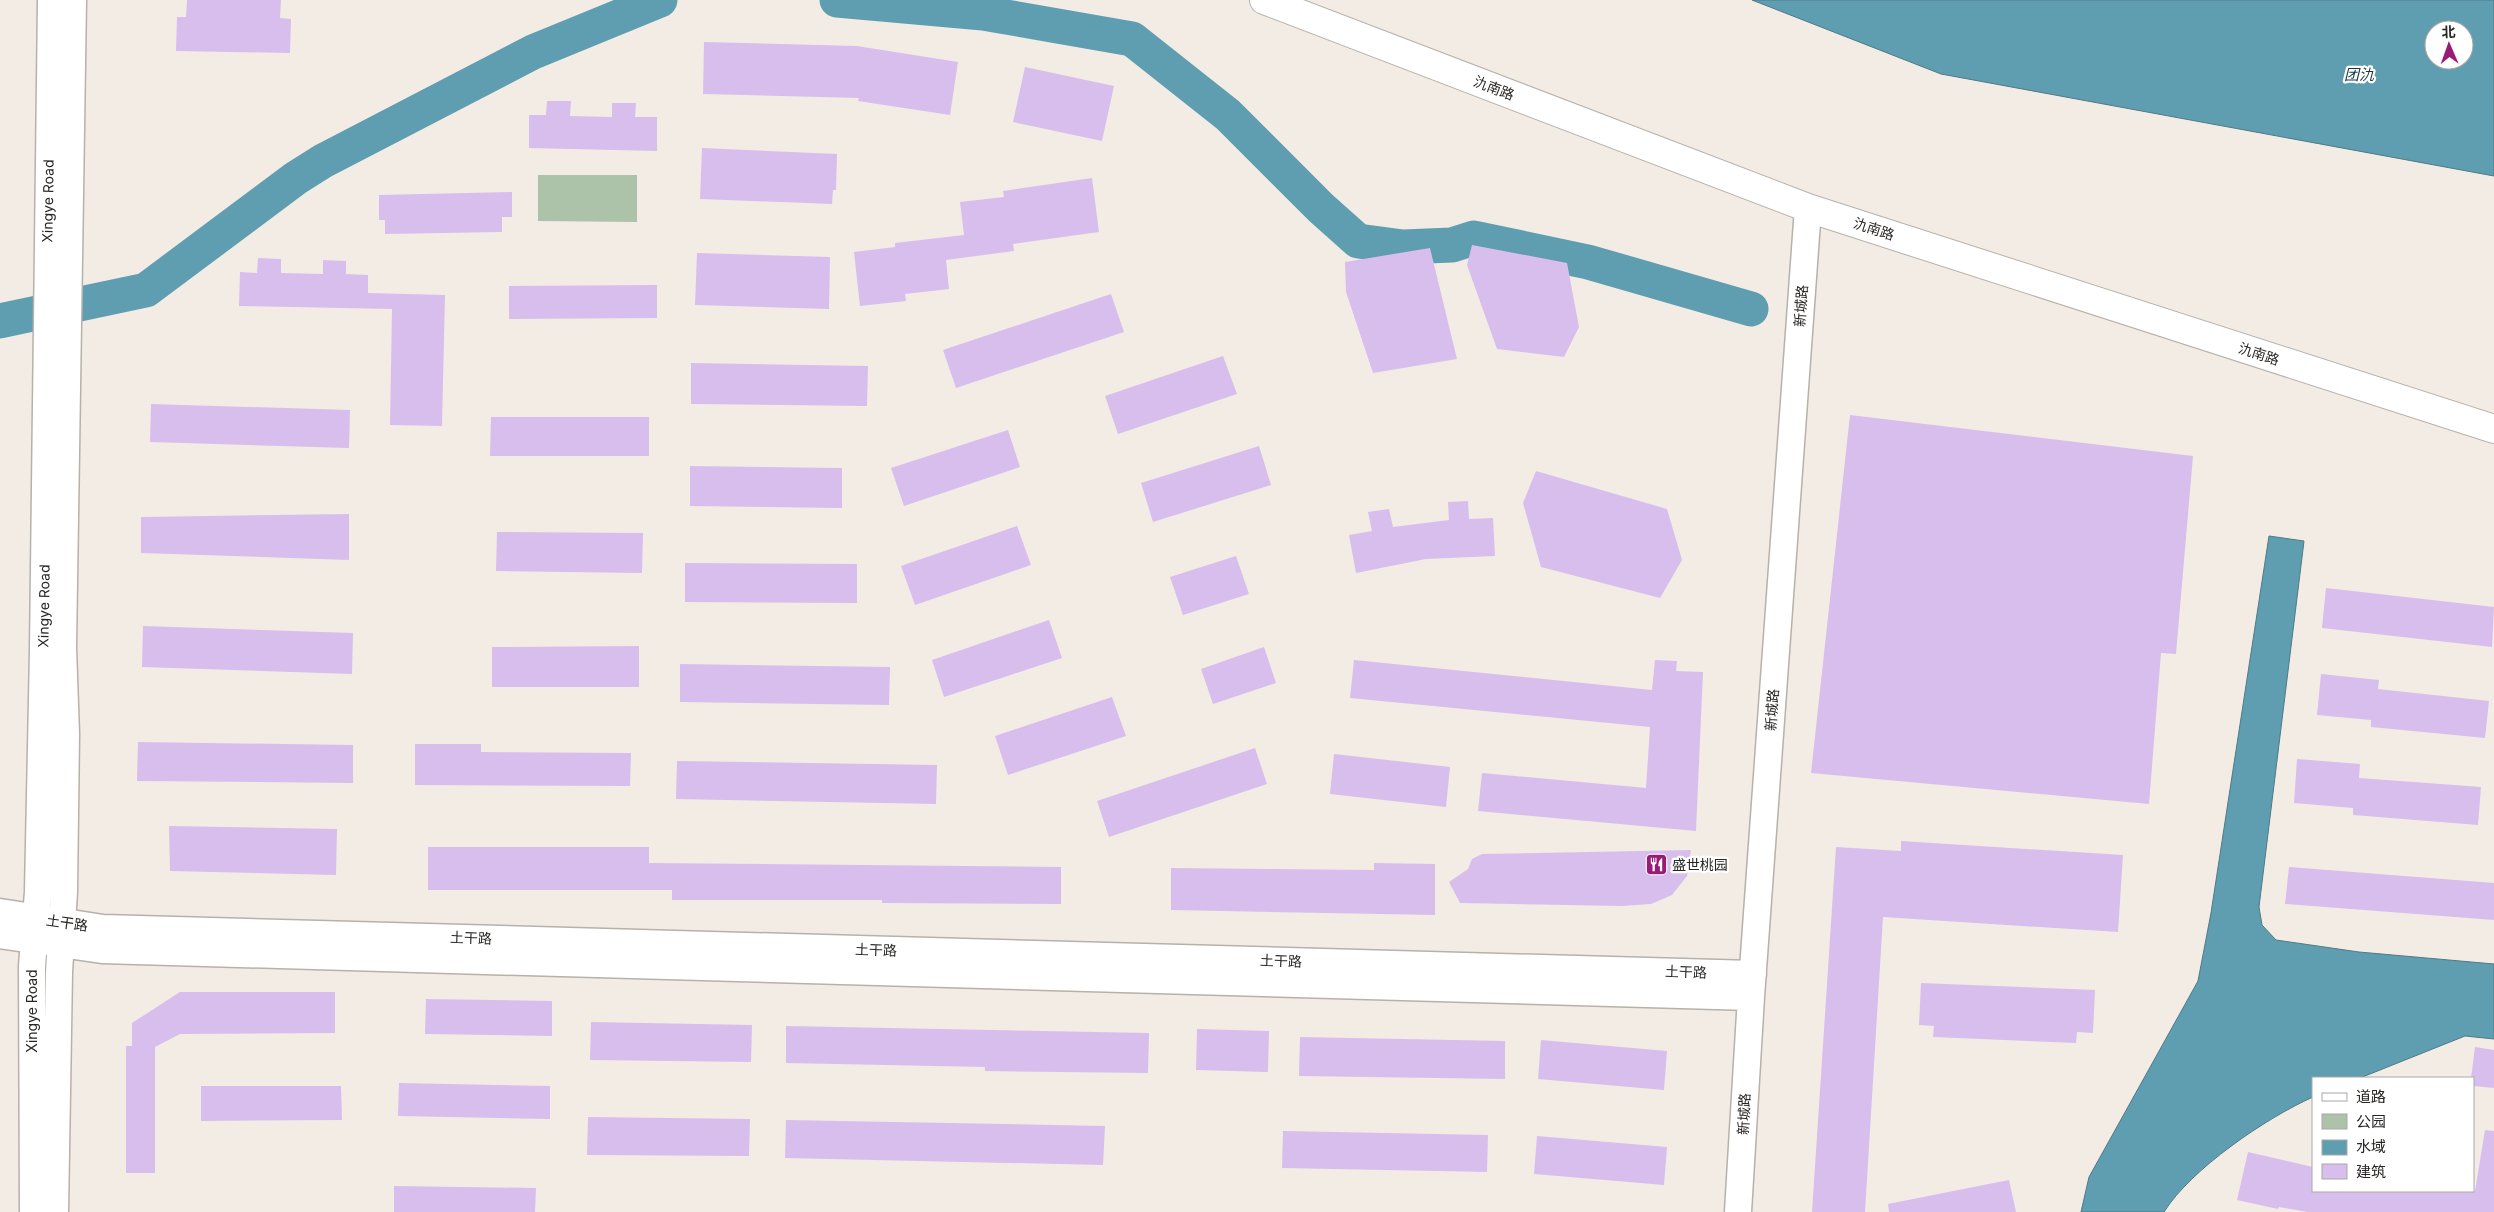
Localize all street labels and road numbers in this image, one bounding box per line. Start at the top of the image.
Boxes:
street label: 氿南路 [1472,72,1517,103]
street label: Xingye Road [38,159,57,243]
street label: 氿南路 [1852,214,1897,243]
street label: 新城路 [1791,284,1810,328]
street label: 氿南路 [2237,339,2282,368]
street label: Xingye Road [34,564,53,648]
street label: 新城路 [1762,688,1781,732]
street label: 土干路 [45,911,89,934]
street label: 土干路 [450,928,492,947]
street label: 土干路 [855,940,897,959]
street label: 土干路 [1260,951,1302,970]
street label: 土干路 [1665,962,1707,981]
street label: Xingye Road [23,969,40,1053]
street label: 新城路 [1734,1093,1753,1135]

